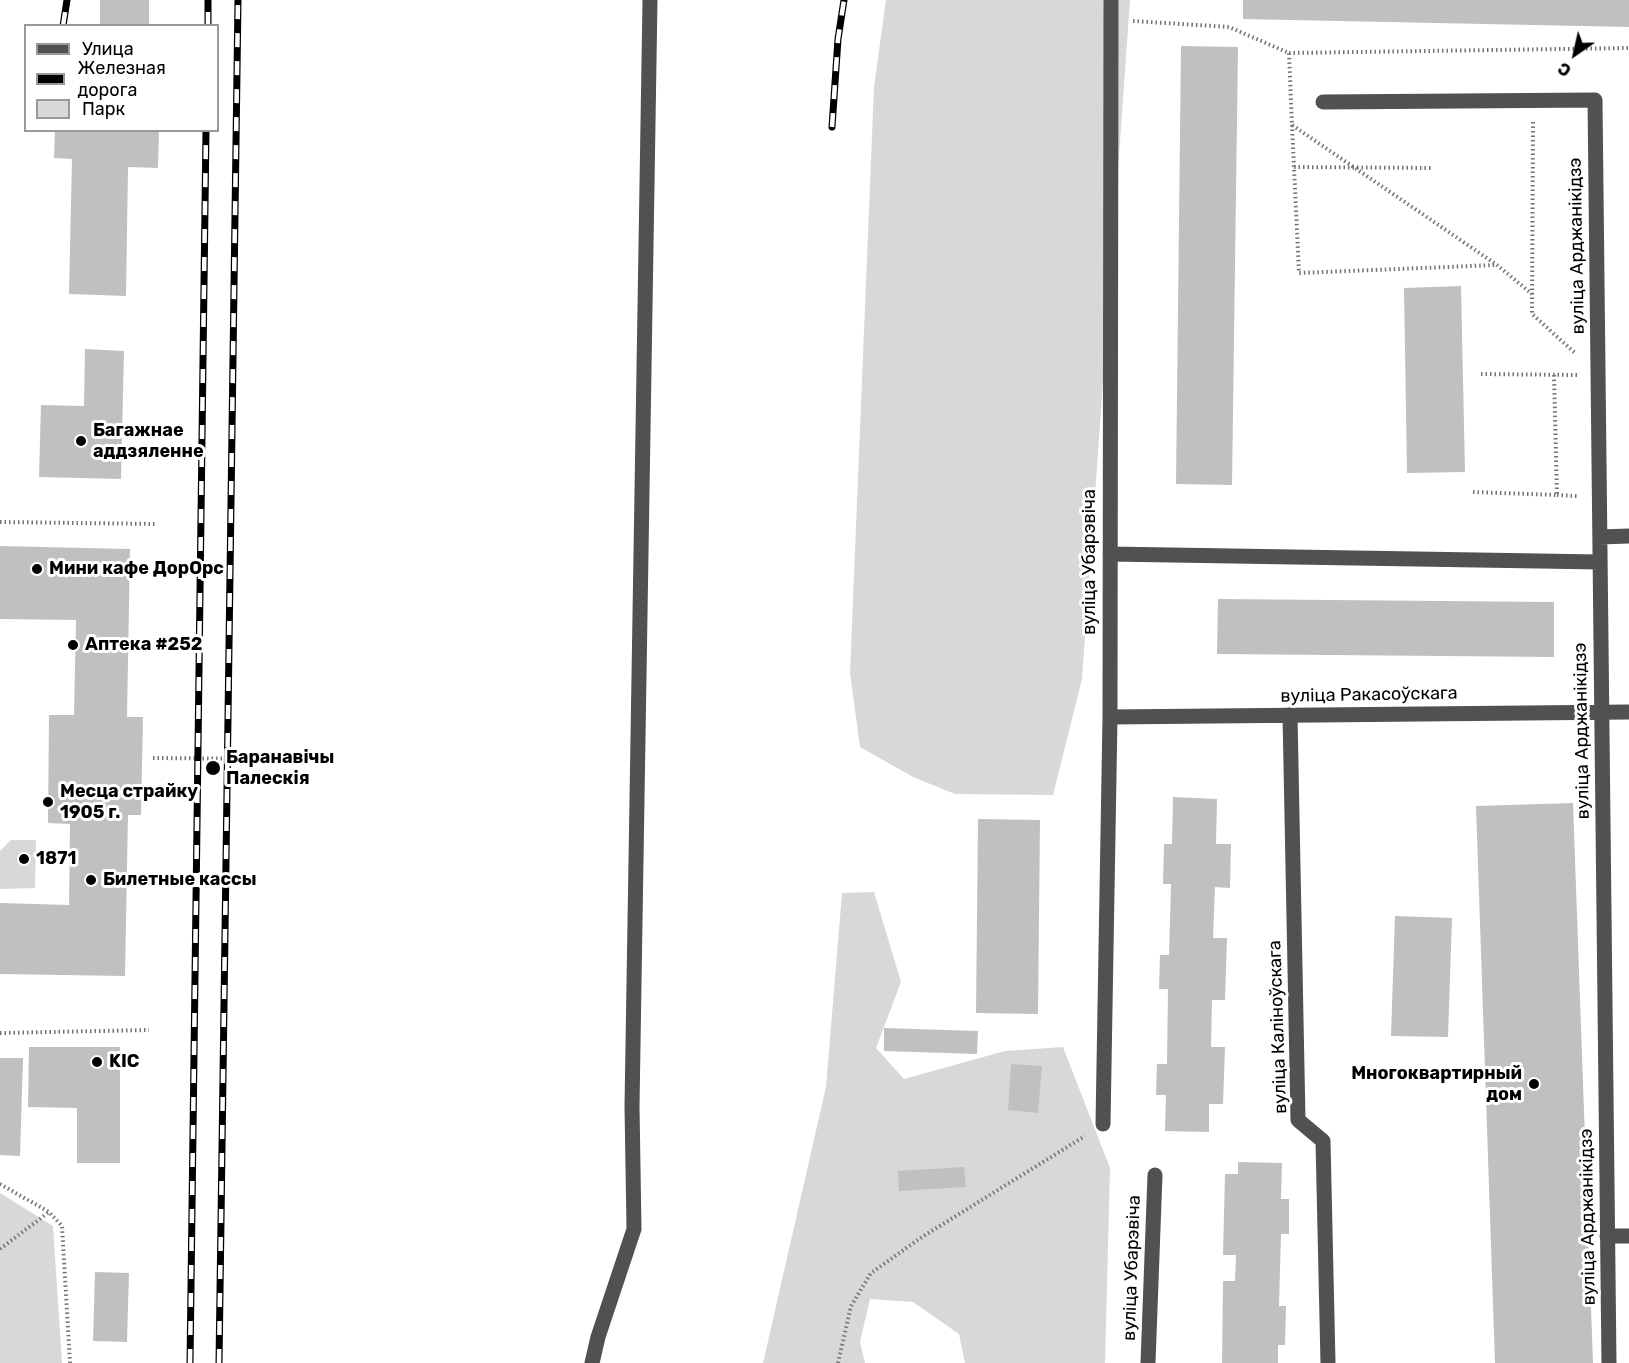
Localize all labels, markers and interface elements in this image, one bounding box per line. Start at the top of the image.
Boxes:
legend [24,24,219,132]
north arrow [1545,24,1605,84]
text: Улица [82,38,134,60]
text: Железная дорога [77,57,166,101]
text: С [1555,58,1575,80]
text: Парк [82,98,125,120]
street label: вуліца Арджанікідзэ [1565,157,1589,335]
place label: Багажнае аддзяленне [93,420,204,462]
marker: Багажнае аддзяленне [74,434,88,448]
street label: вуліца Убарэвіча [1079,489,1101,635]
place label: Мини кафе ДорОрс [49,558,224,580]
marker: Мини кафе ДорОрс [30,562,44,576]
place label: Аптека #252 [85,634,203,656]
marker: Аптека #252 [66,638,80,652]
street label: вуліца Арджанікідзэ [1570,642,1594,820]
street label: вуліца Ракасоўскага [1280,683,1458,707]
place label: Баранавічы Палескія [226,747,334,789]
marker: Баранавічы Палескія [204,759,222,777]
place label: Месца страйку 1905 г. [60,781,198,824]
marker: Месца страйку 1905 г. [41,795,55,809]
place label: 1871 [36,848,76,870]
marker: 1871 [17,852,31,866]
place label: Билетные кассы [103,869,257,891]
marker: Билетные кассы [84,873,98,887]
street label: вуліца Каліноўскага [1264,940,1292,1114]
place label: KIC [109,1051,139,1073]
marker: KIC [90,1055,104,1069]
place label: Многоквартирный дом [1351,1063,1522,1106]
marker: Многоквартирный дом [1527,1077,1541,1091]
street label: вуліца Арджанікідзэ [1576,1128,1600,1306]
street label: вуліца Убарэвіча [1119,1195,1145,1341]

